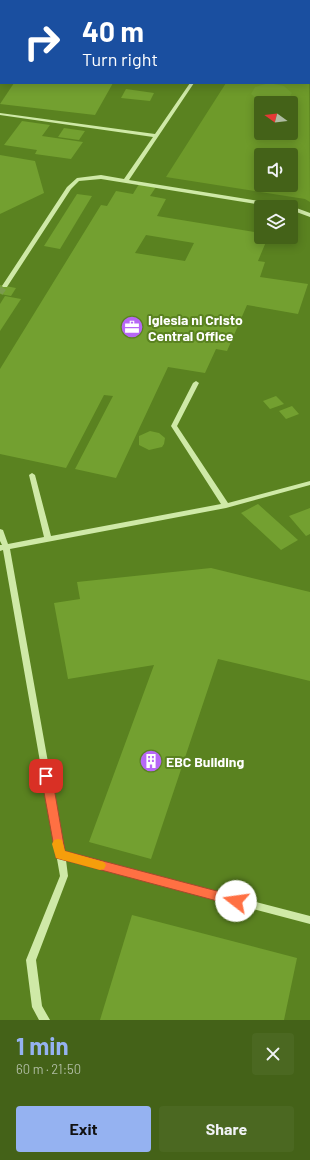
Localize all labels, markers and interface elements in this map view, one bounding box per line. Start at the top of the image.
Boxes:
text: 40 m [82,14,144,48]
icon: right [16,16,68,68]
text: Turn right [82,48,158,70]
north arrow [254,96,298,140]
map controls [254,96,298,244]
button: sound [254,148,298,192]
button: layers [254,200,298,244]
place label: Iglesia ni Cristo Central Office [148,311,243,344]
office icon: Iglesia ni Cristo Central Office [119,314,145,340]
building icon: EBC Building [138,748,164,774]
place label: EBC Building [166,753,245,770]
pin [29,759,63,793]
icon: arrive [35,765,57,787]
position arrow [215,880,257,922]
text: 1 min [16,1031,69,1060]
button: close [252,1033,294,1075]
text: 60 m · 21:50 [16,1061,81,1077]
button: Exit [16,1106,151,1152]
button: Share [159,1106,294,1152]

